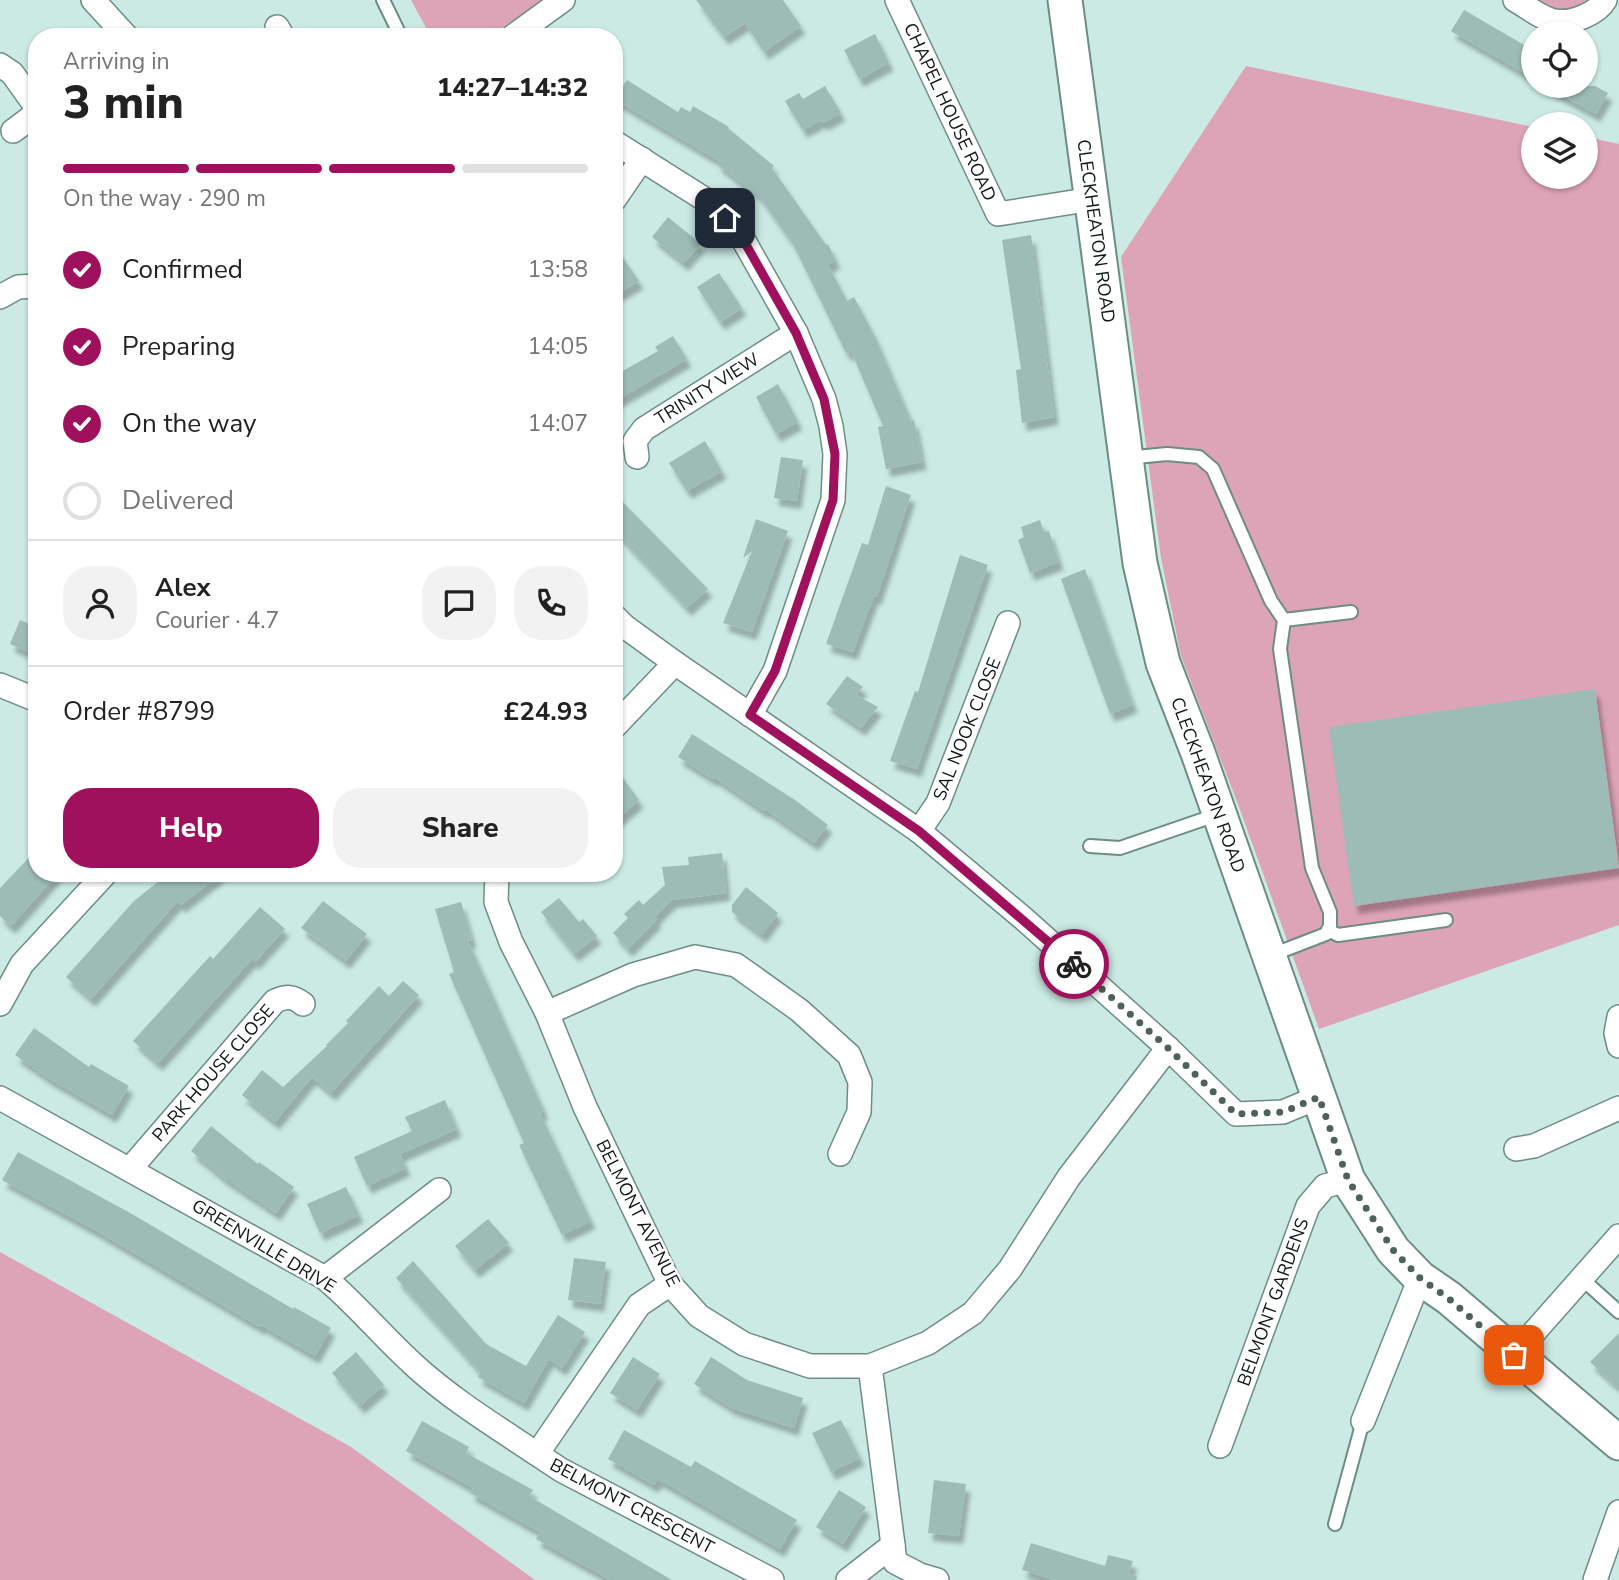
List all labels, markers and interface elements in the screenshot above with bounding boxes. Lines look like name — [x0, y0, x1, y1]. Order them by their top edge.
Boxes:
street label: CHAPEL HOUSE ROAD — [898, 19, 1002, 205]
map controls — [1521, 21, 1598, 189]
button: locate — [1521, 21, 1598, 98]
text: Arriving in — [63, 46, 170, 77]
text: 14:27–14:32 — [437, 70, 588, 105]
text: 3 min — [63, 71, 184, 134]
button: layers — [1521, 112, 1598, 189]
street label: CLECKHEATON ROAD — [1071, 138, 1121, 324]
text: On the way · 290 m — [63, 183, 266, 214]
pin — [695, 188, 755, 248]
icon: home — [706, 199, 744, 237]
icon: check — [63, 251, 101, 289]
text: Confirmed — [122, 252, 243, 287]
text: 13:58 — [528, 254, 588, 285]
icon: check — [63, 328, 101, 366]
text: Preparing — [122, 329, 235, 364]
text: 14:05 — [528, 331, 588, 362]
street label: TRINITY VIEW — [650, 347, 764, 431]
icon: check — [63, 405, 101, 443]
text: On the way — [122, 406, 256, 441]
text: 14:07 — [528, 408, 588, 439]
text: Delivered — [122, 483, 234, 518]
button: person — [63, 566, 137, 640]
button: chat — [422, 566, 496, 640]
button: phone — [514, 566, 588, 640]
text: Alex — [155, 570, 211, 605]
text: Courier · 4.7 — [155, 605, 279, 636]
street label: SAL NOOK CLOSE — [927, 654, 1007, 804]
text: Order #8799 — [63, 694, 215, 729]
text: £24.93 — [504, 694, 588, 729]
street label: CLECKHEATON ROAD — [1165, 694, 1251, 876]
button: Help — [63, 788, 319, 868]
button: Share — [333, 788, 588, 868]
courier — [1039, 929, 1109, 999]
icon: bike — [1055, 945, 1093, 983]
street label: PARK HOUSE CLOSE — [147, 999, 279, 1147]
street label: BELMONT AVENUE — [590, 1135, 686, 1291]
street label: GREENVILLE DRIVE — [188, 1193, 340, 1299]
street label: BELMONT GARDENS — [1231, 1215, 1315, 1389]
pin — [1484, 1325, 1544, 1385]
icon: bag — [1495, 1336, 1533, 1374]
street label: BELMONT CRESCENT — [546, 1453, 718, 1560]

